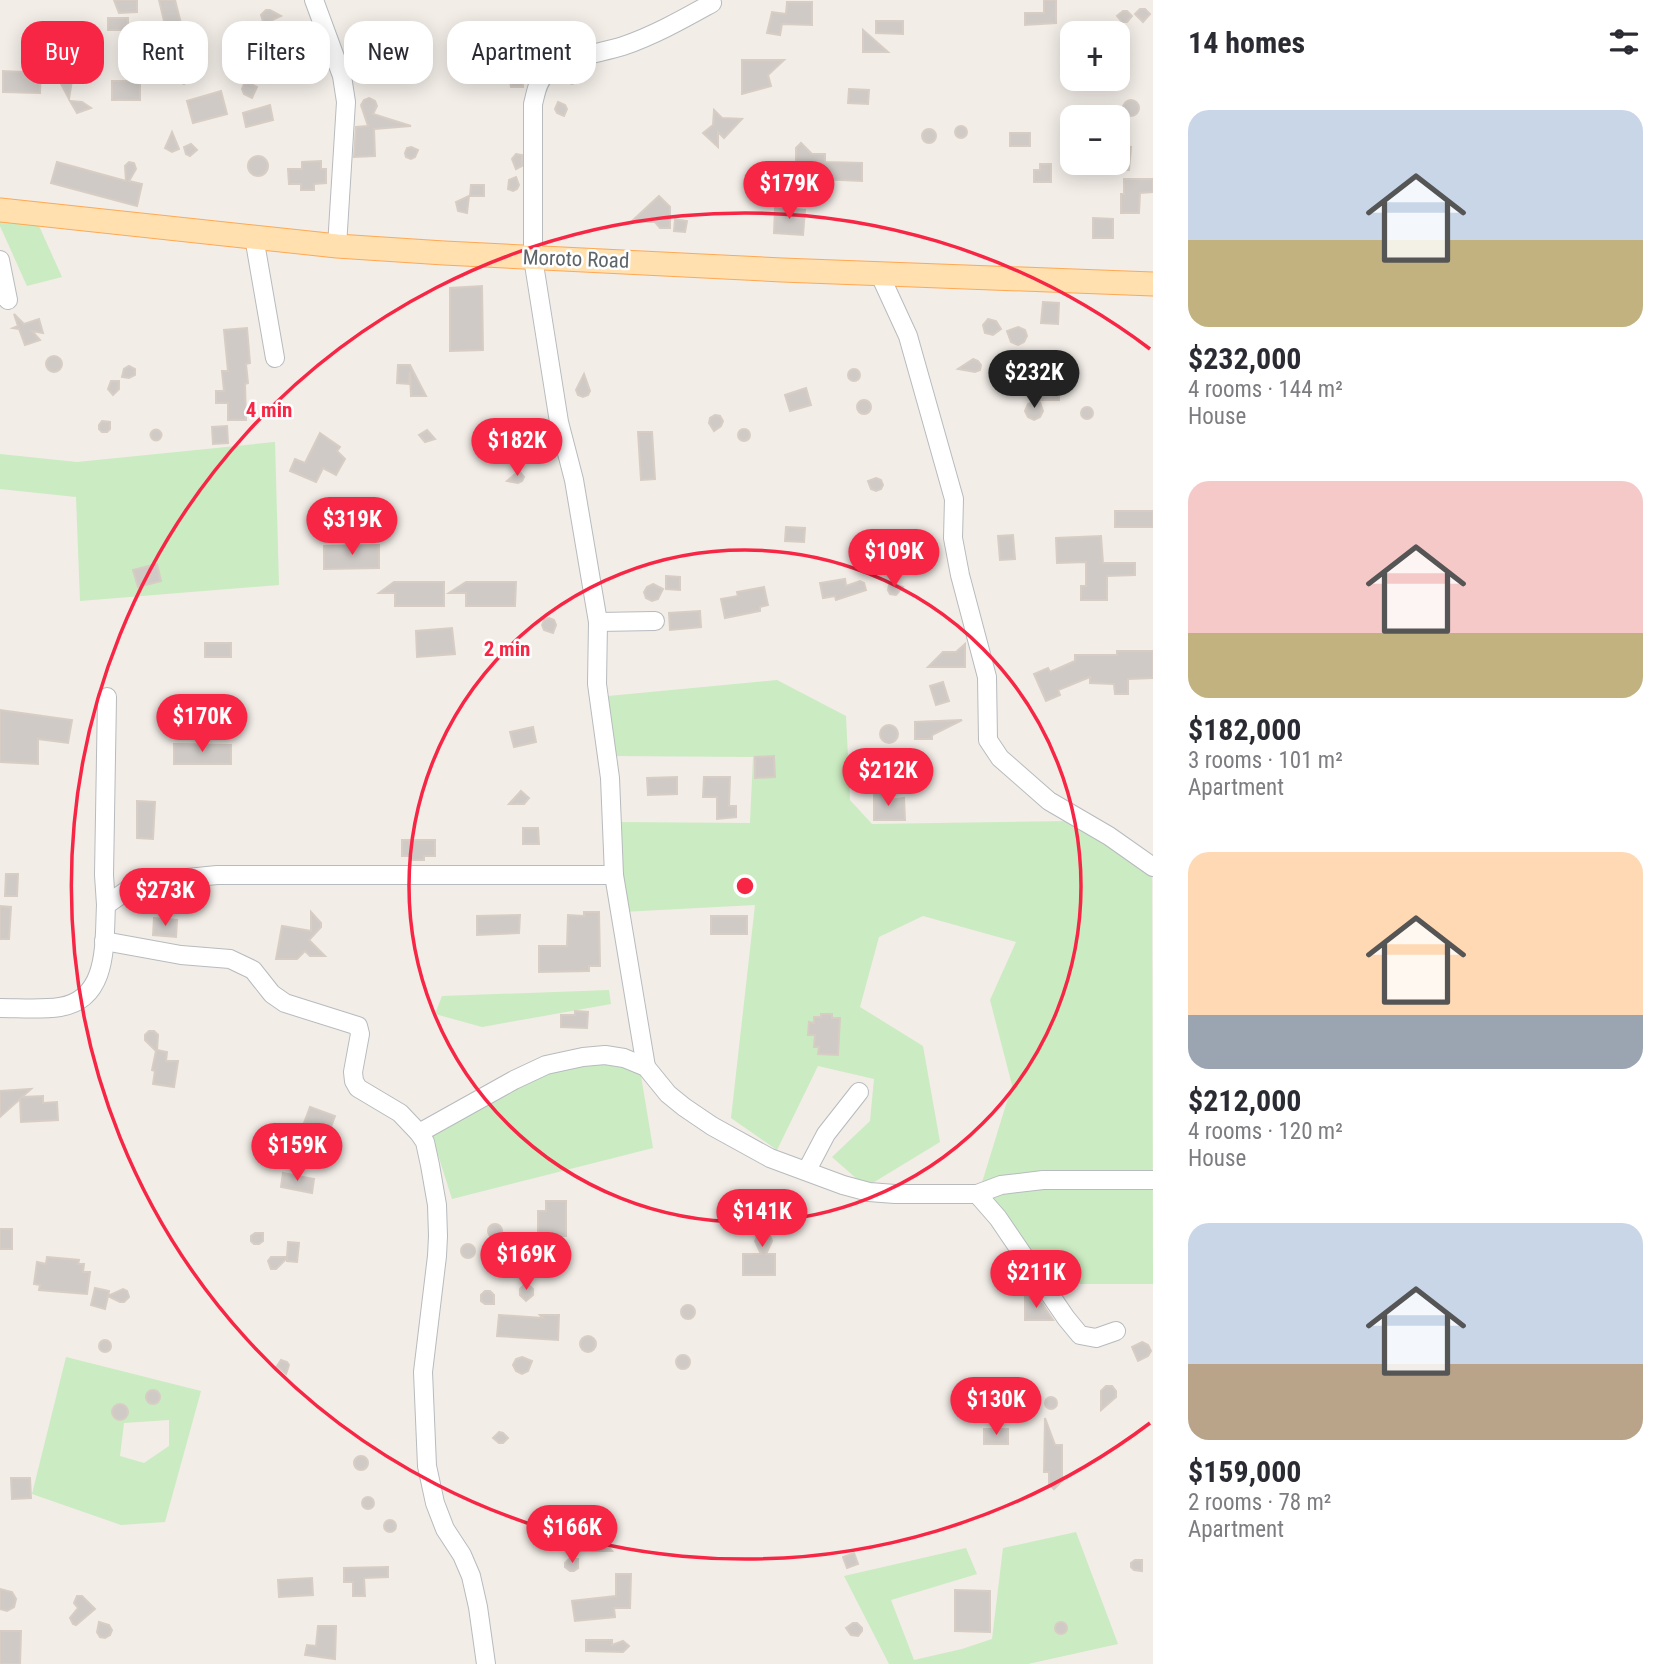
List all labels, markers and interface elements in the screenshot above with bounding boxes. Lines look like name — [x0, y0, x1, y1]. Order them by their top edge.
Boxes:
chip: Buy — [21, 21, 104, 84]
chip: Rent — [118, 21, 208, 84]
chip: Filters — [222, 21, 330, 84]
chip: New — [344, 21, 433, 84]
chip: Apartment — [447, 21, 596, 84]
map controls — [1060, 21, 1130, 175]
button: + — [1060, 21, 1130, 91]
icon: filters — [1605, 23, 1643, 61]
text: 14 homes — [1188, 25, 1305, 60]
button: − — [1060, 105, 1130, 175]
icon: home — [1353, 155, 1479, 281]
pin: $179K — [740, 162, 838, 221]
text: $179K — [759, 170, 819, 197]
street label: Moroto Road — [522, 245, 630, 273]
text: $232,000 — [1188, 341, 1301, 376]
pin: $232K — [985, 350, 1083, 410]
text: $232K — [1004, 359, 1064, 386]
text: 4 rooms · 144 m² — [1188, 376, 1343, 403]
text: 4 min — [246, 398, 292, 422]
text: House — [1188, 403, 1246, 430]
pin: $182K — [468, 419, 566, 478]
text: $182K — [487, 427, 547, 454]
pin: $319K — [303, 498, 401, 557]
text: $319K — [322, 506, 382, 533]
icon: home — [1353, 526, 1479, 652]
pin: $109K — [845, 530, 943, 589]
text: $109K — [864, 538, 924, 565]
text: 2 min — [484, 637, 530, 661]
pin: $170K — [153, 694, 251, 754]
text: $170K — [172, 703, 232, 730]
text: $182,000 — [1188, 712, 1301, 747]
text: 3 rooms · 101 m² — [1188, 747, 1343, 774]
pin: $212K — [839, 748, 937, 808]
text: $212K — [858, 757, 918, 784]
text: Apartment — [1188, 774, 1284, 801]
pin: $273K — [116, 869, 214, 928]
centre of rings — [733, 874, 757, 898]
text: $273K — [135, 877, 195, 904]
icon: home — [1353, 897, 1479, 1023]
text: $212,000 — [1188, 1083, 1301, 1118]
text: 4 rooms · 120 m² — [1188, 1118, 1343, 1145]
pin: $159K — [248, 1124, 346, 1183]
text: $159K — [267, 1132, 327, 1159]
text: House — [1188, 1145, 1246, 1172]
pin: $141K — [713, 1190, 811, 1249]
text: $141K — [732, 1198, 792, 1225]
pin: $169K — [477, 1232, 575, 1292]
text: $169K — [496, 1241, 556, 1268]
pin: $211K — [987, 1250, 1085, 1310]
text: $211K — [1006, 1259, 1066, 1286]
icon: home — [1353, 1268, 1479, 1394]
pin: $130K — [947, 1378, 1045, 1437]
text: $130K — [966, 1386, 1026, 1413]
text: $159,000 — [1188, 1454, 1301, 1489]
text: 2 rooms · 78 m² — [1188, 1489, 1331, 1516]
pin: $166K — [523, 1506, 621, 1565]
text: $166K — [542, 1514, 602, 1541]
text: Apartment — [1188, 1516, 1284, 1543]

